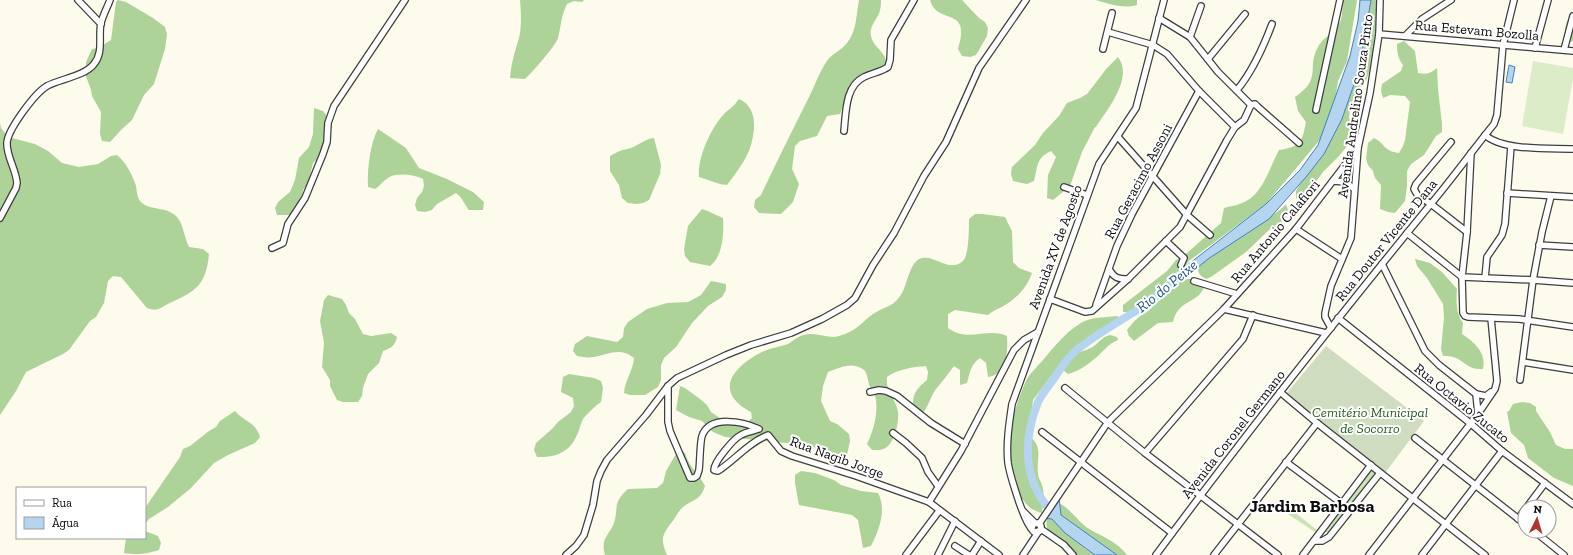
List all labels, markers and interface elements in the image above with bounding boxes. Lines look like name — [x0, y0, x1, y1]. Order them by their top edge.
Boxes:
street label: Avenida Andrelino Souza Pinto — [1334, 13, 1377, 199]
street label: Rua Estevam Bozolla — [1414, 17, 1540, 44]
street label: Rua Geracimo Assoni — [1101, 121, 1176, 242]
street label: Rua Antonio Calafiori — [1227, 176, 1323, 286]
street label: Rua Doutor Vicente Dana — [1332, 176, 1441, 305]
street label: Avenida XV de Agosto — [1025, 183, 1086, 312]
water label: Rio do Peixe — [1133, 256, 1201, 316]
street label: Rua Octavio Zucato — [1411, 360, 1513, 447]
street label: Avenida Coronel Germano — [1178, 367, 1289, 502]
park label: Cemitério Municipal de Socorro — [1312, 404, 1428, 437]
street label: Rua Nagib Jorge — [788, 433, 886, 482]
legend — [16, 487, 146, 539]
district label: Jardim Barbosa — [1250, 495, 1375, 517]
text: Rua — [52, 496, 72, 510]
north arrow — [1517, 499, 1557, 539]
text: N — [1533, 503, 1543, 516]
text: Água — [52, 515, 79, 530]

